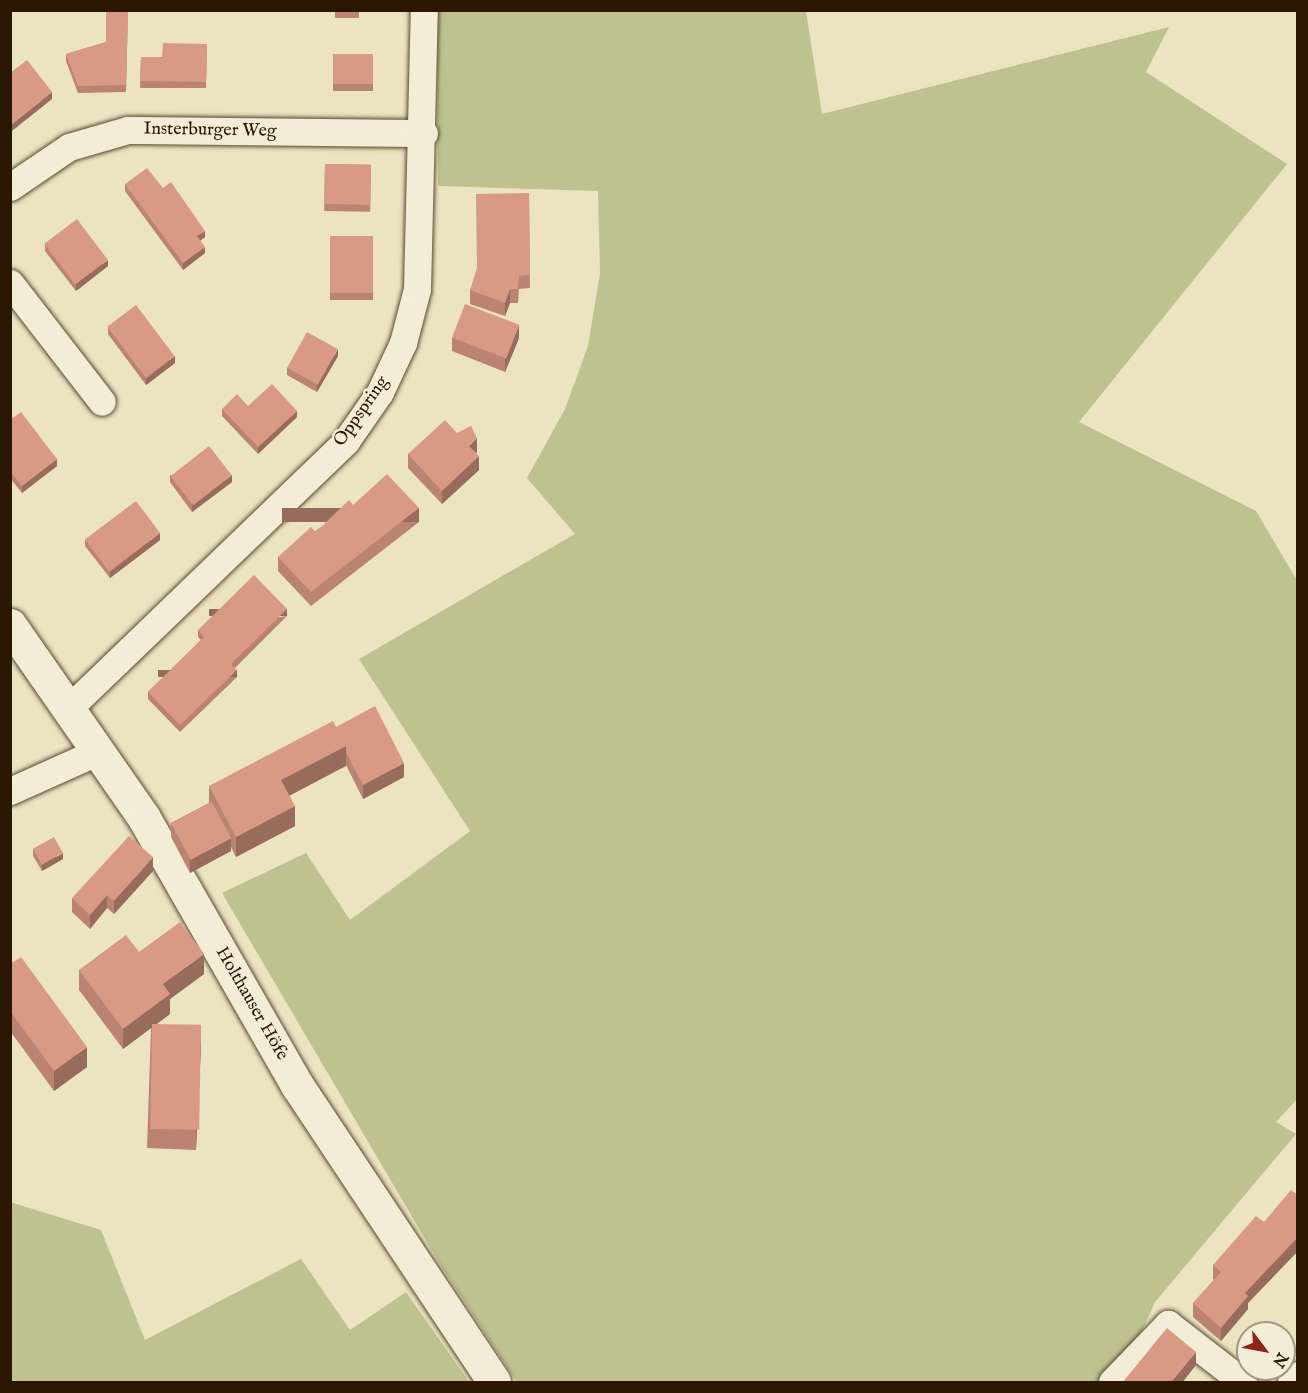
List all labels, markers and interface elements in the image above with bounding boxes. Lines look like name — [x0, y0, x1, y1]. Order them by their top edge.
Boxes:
street label: Insterburger Weg — [143, 119, 277, 143]
street label: Oppspring — [330, 373, 394, 451]
street label: Holthauser Höfe — [210, 943, 292, 1065]
north arrow — [1236, 1321, 1296, 1381]
text: N — [1267, 1348, 1292, 1371]

